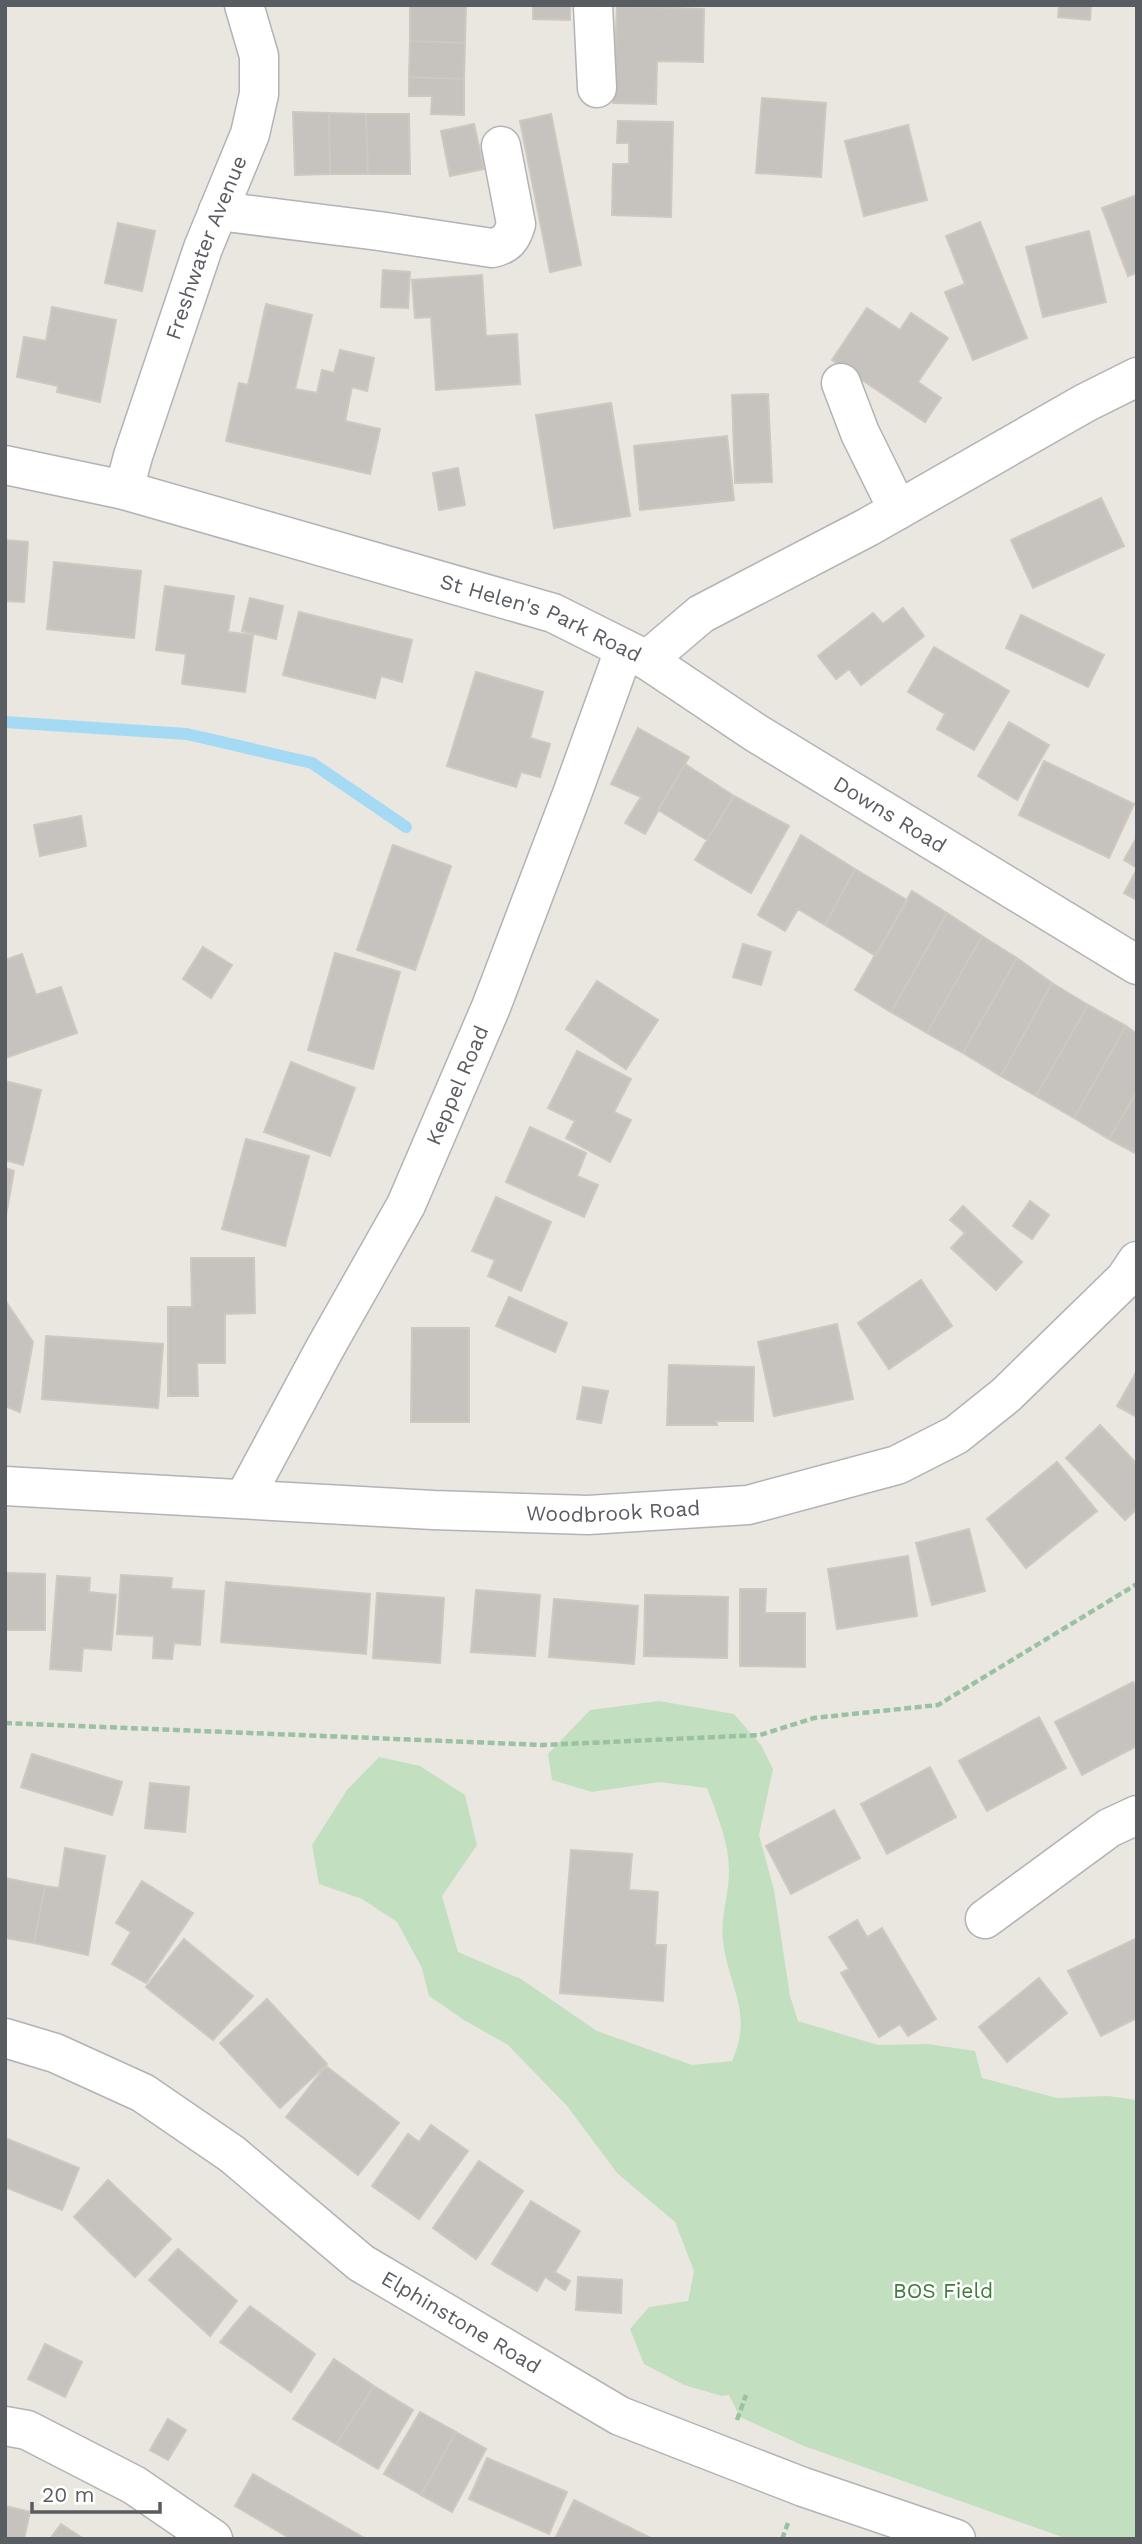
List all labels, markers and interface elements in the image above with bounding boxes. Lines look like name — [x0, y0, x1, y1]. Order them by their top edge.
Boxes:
street label: Freshwater Avenue — [160, 152, 252, 343]
street label: St Helen's Park Road — [437, 568, 646, 667]
street label: Downs Road — [829, 770, 951, 858]
street label: Keppel Road — [420, 1021, 494, 1149]
street label: Woodbrook Road — [526, 1495, 701, 1527]
street label: Elphinstone Road — [377, 2265, 546, 2378]
park label: BOS Field — [893, 2278, 993, 2303]
scale bar — [32, 2470, 159, 2514]
text: 20 m — [42, 2482, 94, 2507]

